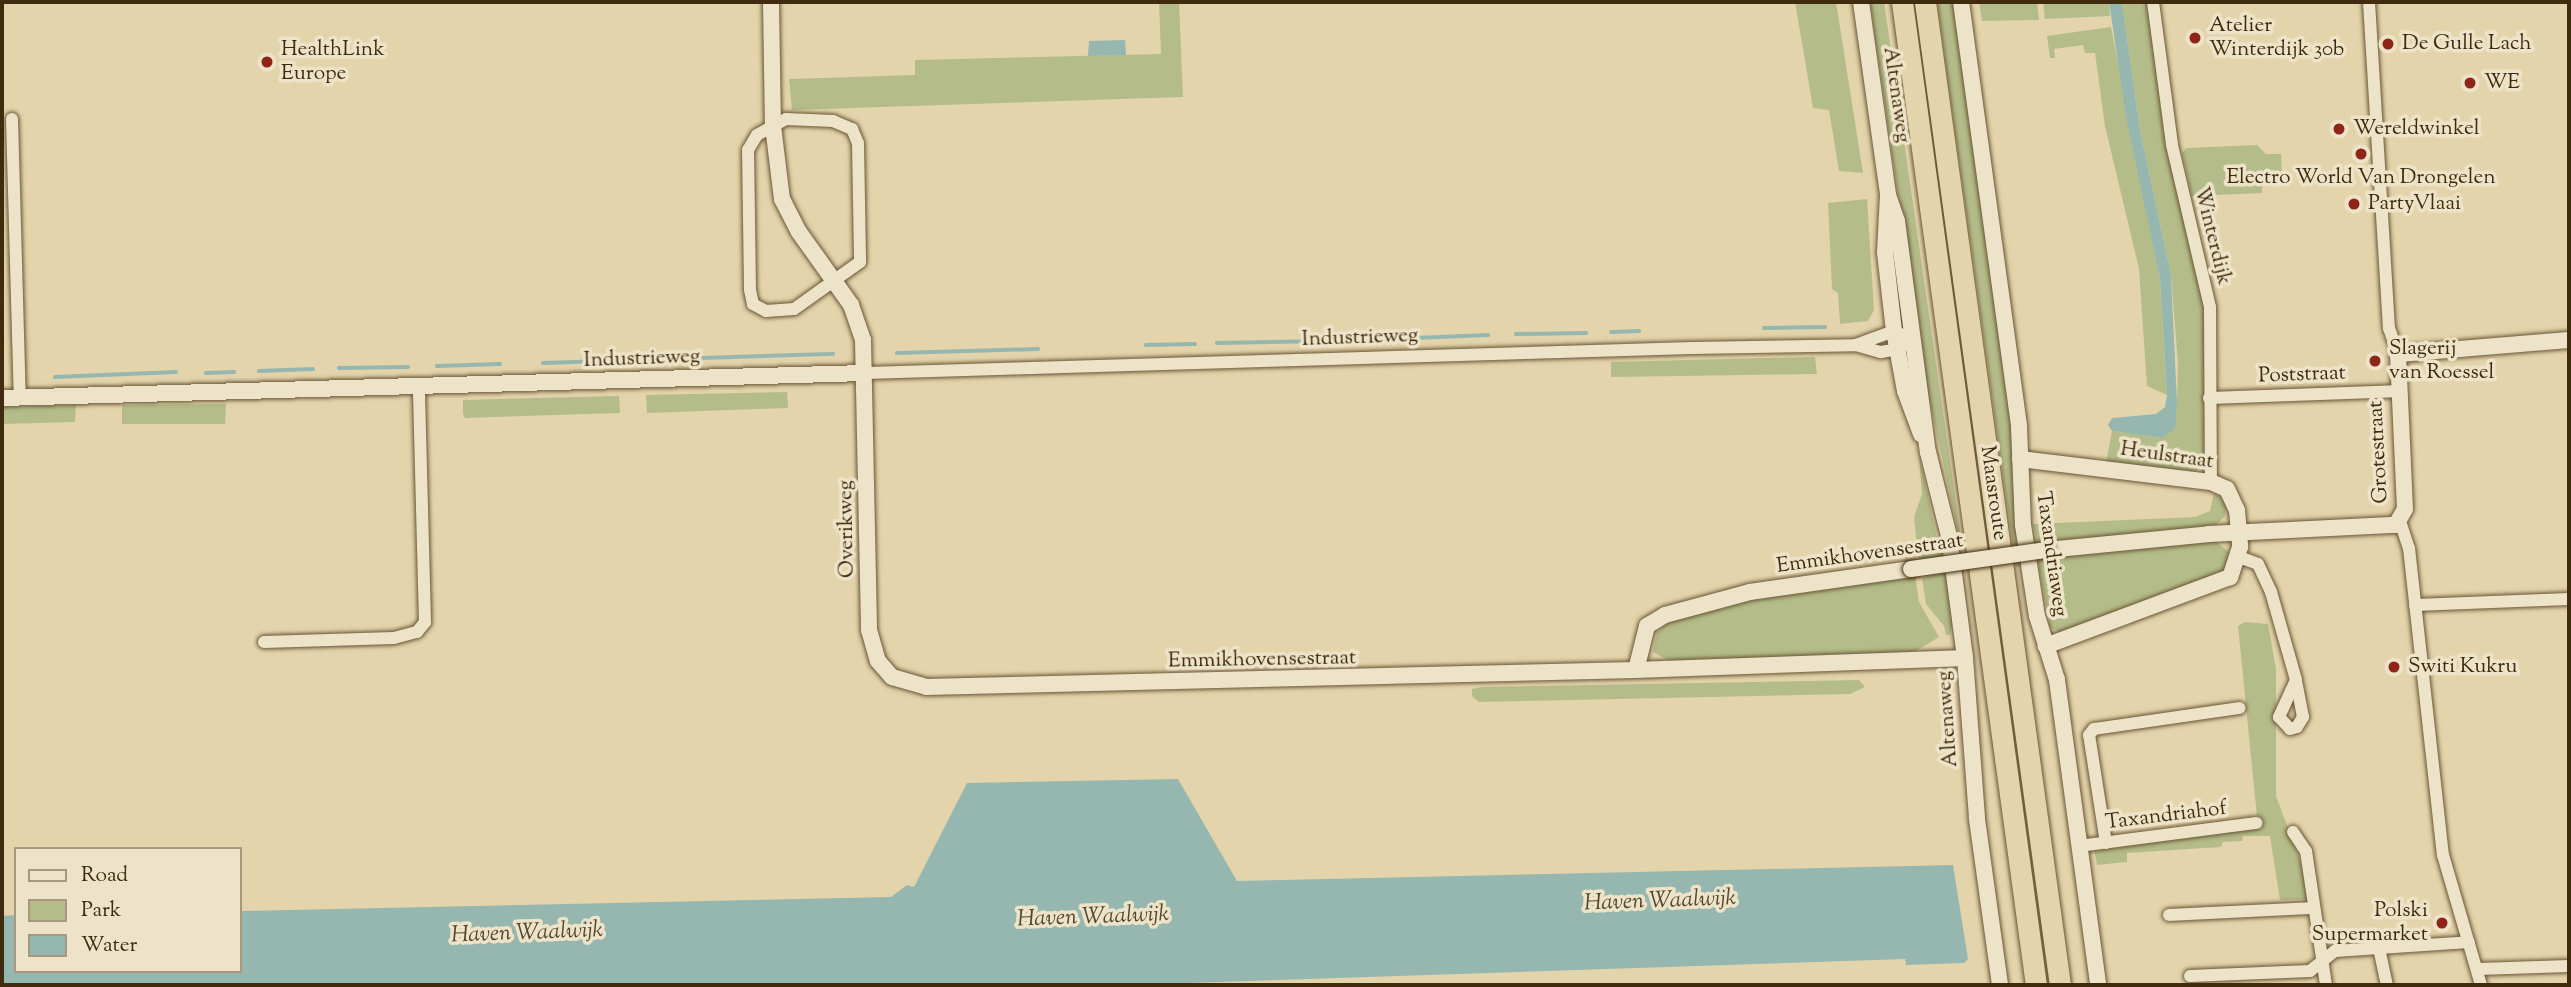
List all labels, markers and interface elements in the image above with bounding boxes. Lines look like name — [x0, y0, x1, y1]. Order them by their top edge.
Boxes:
place label: Atelier Winterdijk 30b — [2209, 13, 2344, 63]
marker: Atelier Winterdijk 30b — [2187, 30, 2203, 46]
place label: De Gulle Lach — [2402, 31, 2532, 57]
marker: De Gulle Lach — [2380, 36, 2396, 52]
place label: HealthLink Europe — [281, 37, 385, 87]
street label: Altenaweg — [1877, 45, 1915, 145]
marker: HealthLink Europe — [259, 54, 275, 70]
place label: WE — [2484, 70, 2520, 96]
marker: WE — [2462, 75, 2478, 91]
place label: Wereldwinkel — [2353, 116, 2480, 142]
marker: Wereldwinkel — [2331, 121, 2347, 137]
marker: Electro World Van Drongelen — [2353, 146, 2369, 162]
place label: Electro World Van Drongelen — [2226, 165, 2496, 191]
street label: Winterdijk — [2188, 184, 2236, 288]
place label: PartyVlaai — [2368, 191, 2461, 217]
marker: PartyVlaai — [2346, 196, 2362, 212]
street label: Industrieweg — [1301, 323, 1419, 353]
place label: Slagerij van Roessel — [2389, 336, 2494, 386]
street label: Industrieweg — [583, 344, 701, 374]
marker: Slagerij van Roessel — [2367, 353, 2383, 369]
street label: Poststraat — [2258, 361, 2346, 389]
street label: Grotestraat — [2364, 400, 2394, 504]
street label: Heulstraat — [2119, 437, 2215, 475]
street label: Maasroute — [1974, 444, 2012, 542]
street label: Overikweg — [834, 480, 860, 578]
street label: Taxandriaweg — [2030, 490, 2072, 618]
street label: Emmikhovensestraat — [1775, 528, 1965, 580]
street label: Emmikhovensestraat — [1168, 646, 1356, 674]
place label: Switi Kukru — [2408, 654, 2517, 680]
marker: Switi Kukru — [2386, 659, 2402, 675]
street label: Altenaweg — [1932, 670, 1964, 768]
street label: Taxandriahof — [2104, 796, 2228, 836]
legend — [14, 847, 242, 973]
text: Road — [81, 861, 128, 891]
water label: Haven Waalwijk — [1584, 886, 1736, 918]
text: Park — [81, 896, 121, 926]
place label: Polski Supermarket — [2312, 898, 2428, 948]
water label: Haven Waalwijk — [1017, 902, 1169, 934]
marker: Polski Supermarket — [2434, 915, 2450, 931]
water label: Haven Waalwijk — [451, 918, 603, 950]
text: Water — [81, 931, 137, 961]

